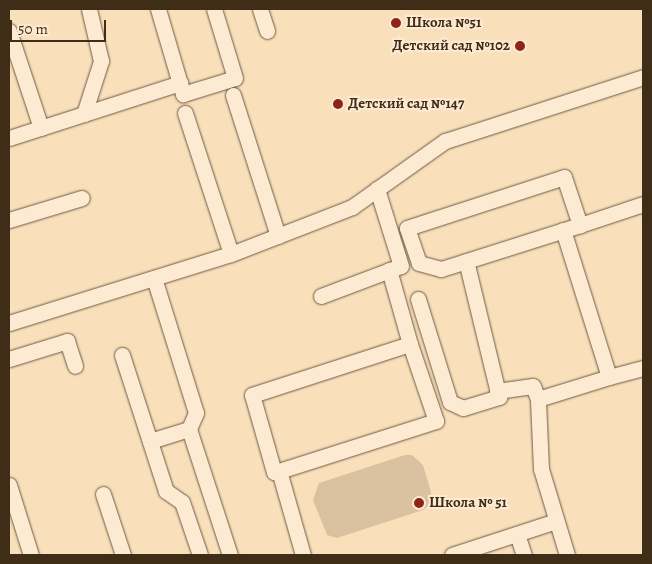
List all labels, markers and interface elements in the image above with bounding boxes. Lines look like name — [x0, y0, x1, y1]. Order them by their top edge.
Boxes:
scale bar — [12, 10, 109, 42]
place label: Школа №51 — [406, 14, 481, 32]
marker: Школа №51 — [390, 17, 402, 29]
text: 50 m — [18, 19, 48, 39]
place label: Детский сад №102 — [392, 37, 510, 55]
marker: Детский сад №102 — [514, 40, 526, 52]
place label: Детский сад №147 — [348, 95, 464, 113]
marker: Детский сад №147 — [332, 98, 344, 110]
place label: Школа № 51 — [429, 494, 507, 512]
marker: Школа № 51 — [413, 497, 425, 509]

